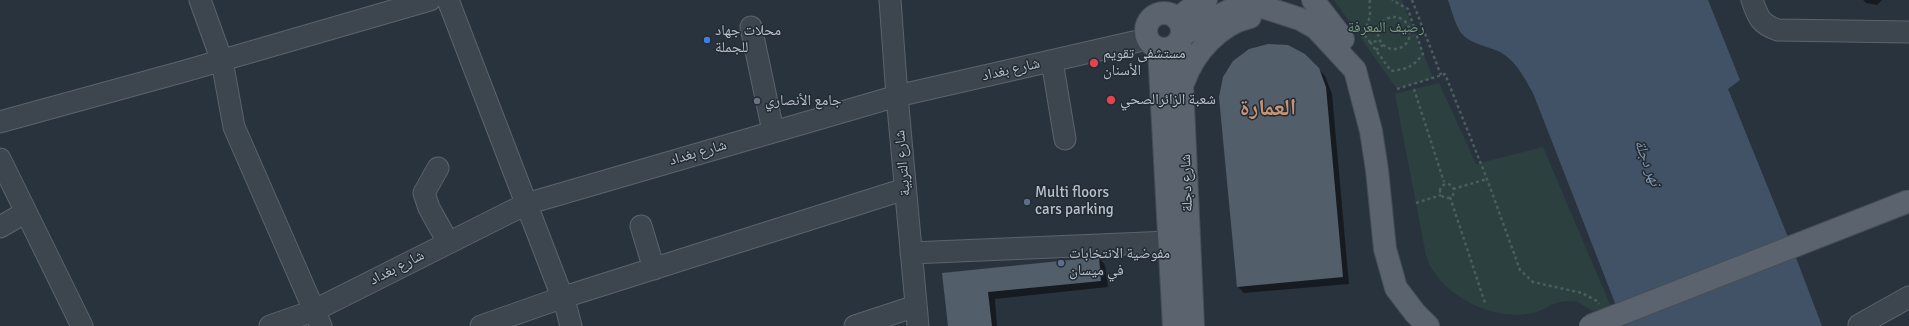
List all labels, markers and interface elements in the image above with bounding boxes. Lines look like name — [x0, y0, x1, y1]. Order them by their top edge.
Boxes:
park label: رصيف المعرفة — [1348, 19, 1424, 37]
place label: محلات جهاد للجملة — [715, 22, 781, 57]
marker: محلات جهاد للجملة — [702, 35, 712, 45]
place label: مستشفى تقويم الأسنان — [1103, 45, 1186, 80]
street label: شارع بغداد — [980, 55, 1042, 85]
marker: مستشفى تقويم الأسنان — [1088, 57, 1100, 69]
place label: شعبة الزائرالصحي — [1120, 91, 1216, 109]
place label: جامع الأنصاري — [765, 92, 842, 110]
marker: شعبة الزائرالصحي — [1105, 94, 1117, 106]
district label: العمارة — [1240, 95, 1296, 123]
marker: جامع الأنصاري — [752, 96, 762, 106]
street label: شارع التربية — [891, 129, 915, 197]
street label: شارع بغداد — [667, 136, 729, 170]
water label: نهر دجلة — [1629, 137, 1665, 189]
street label: شارع دجلة — [1177, 154, 1197, 212]
place label: Multi floors cars parking — [1035, 184, 1114, 219]
marker: Multi floors cars parking — [1022, 197, 1032, 207]
place label: مفوضية الانتخابات في ميسان — [1069, 245, 1170, 280]
street label: شارع بغداد — [367, 247, 427, 289]
marker: مفوضية الانتخابات في ميسان — [1056, 258, 1066, 268]

